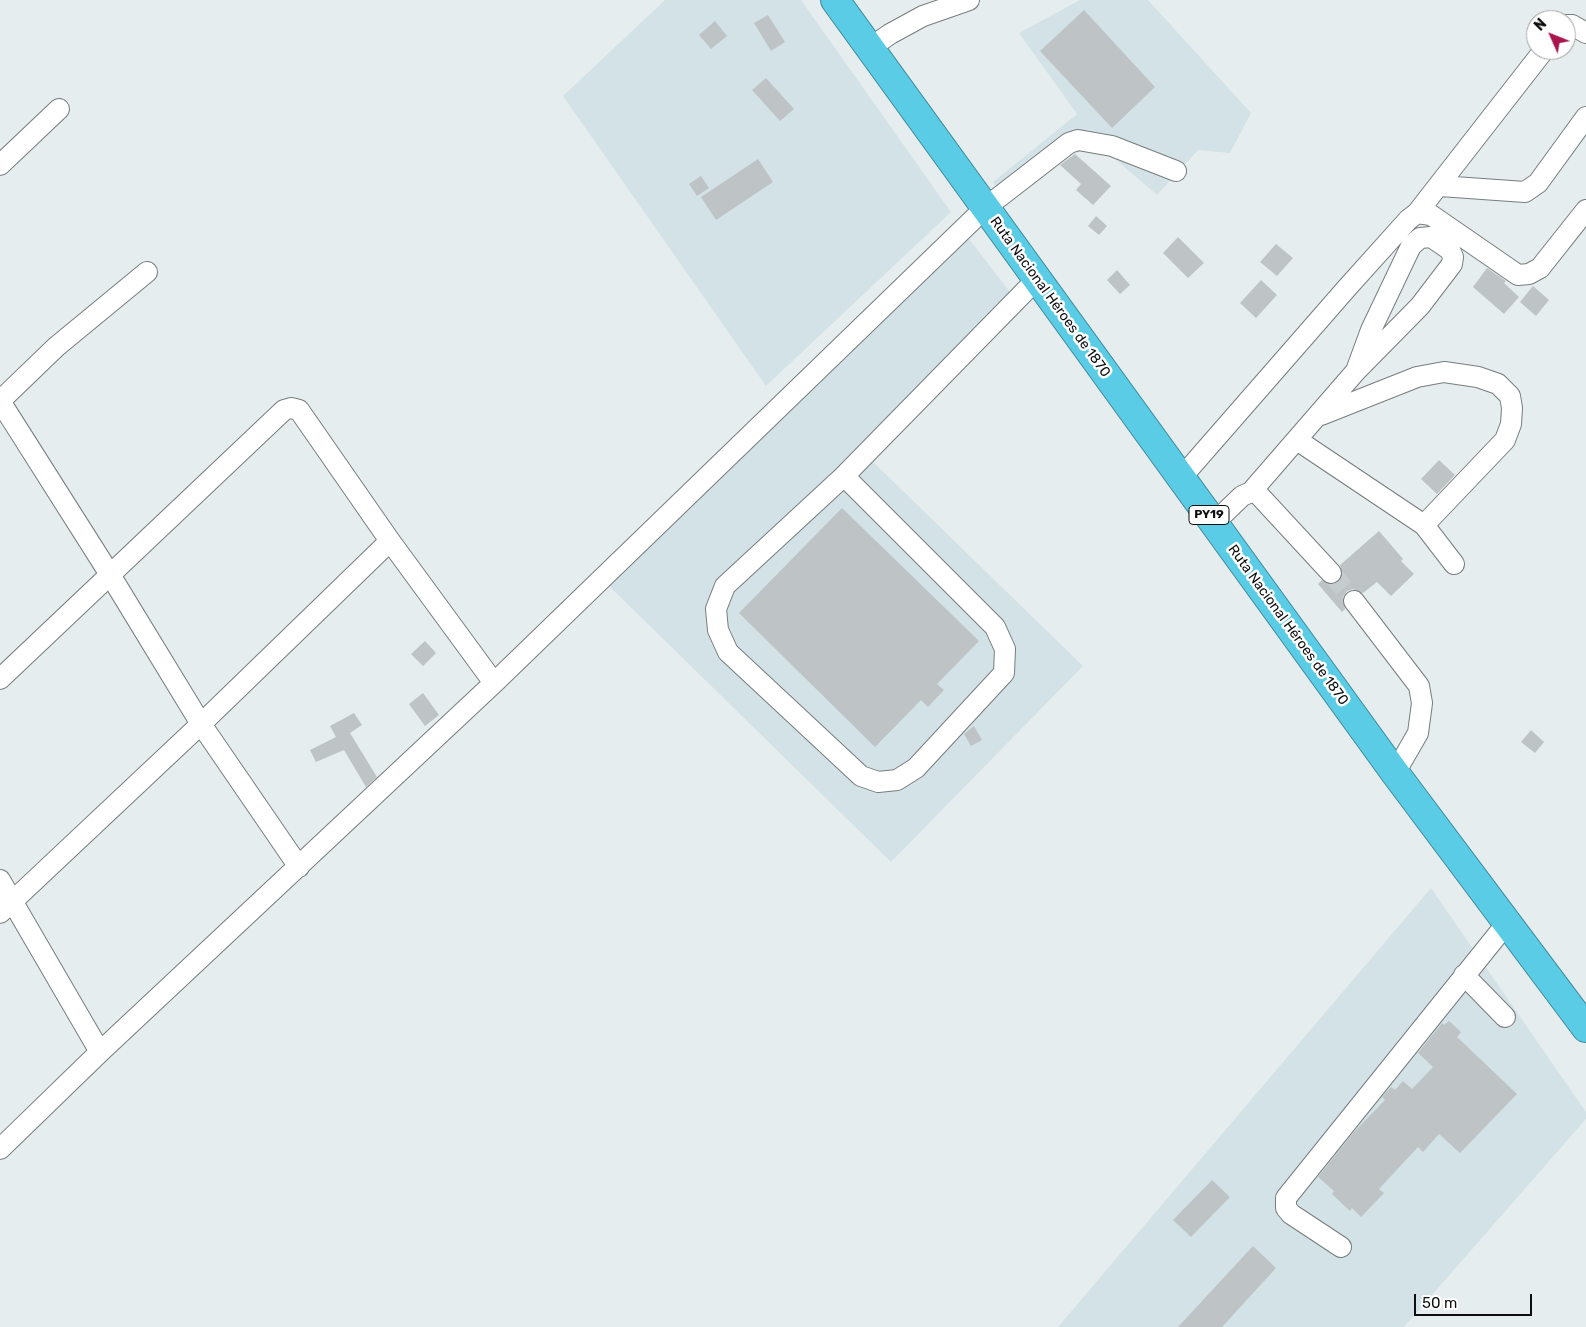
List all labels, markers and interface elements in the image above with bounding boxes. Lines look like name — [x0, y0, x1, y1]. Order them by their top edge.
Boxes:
north arrow — [1526, 10, 1576, 60]
text: N — [1531, 15, 1550, 34]
street label: Ruta Nacional Héroes de 1870 — [986, 214, 1114, 380]
road number: PY19 — [1189, 506, 1229, 524]
street label: Ruta Nacional Héroes de 1870 — [1224, 542, 1352, 708]
scale bar — [1416, 1284, 1534, 1316]
text: 50 m — [1422, 1294, 1457, 1312]

